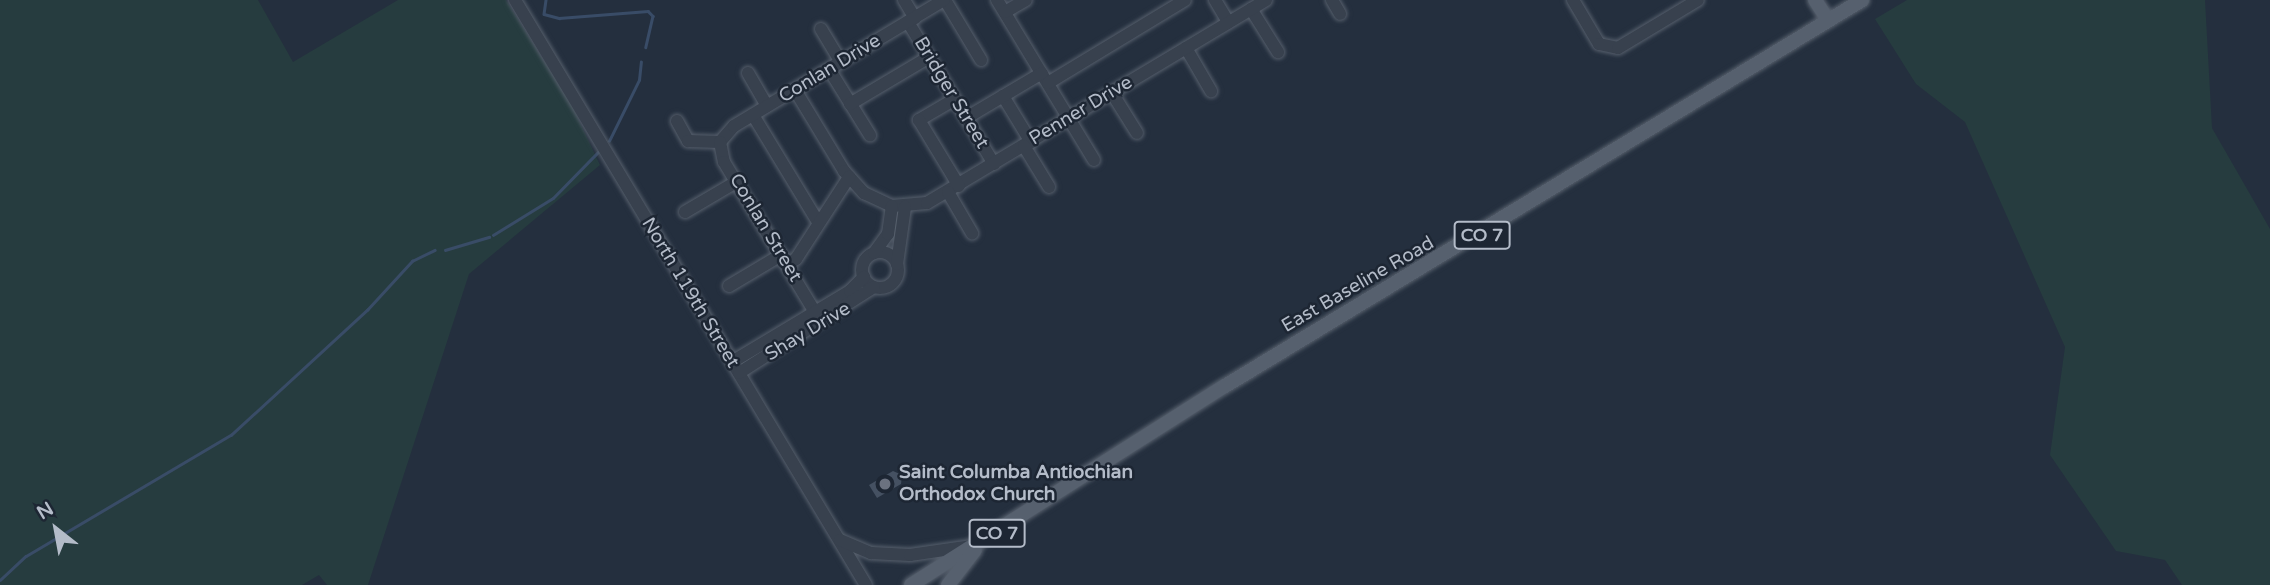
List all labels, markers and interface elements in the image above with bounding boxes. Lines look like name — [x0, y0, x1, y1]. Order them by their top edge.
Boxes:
street label: Conlan Drive — [775, 30, 885, 108]
street label: Bridger Street — [909, 33, 993, 153]
street label: Penner Drive — [1025, 71, 1137, 151]
street label: Conlan Street — [724, 170, 806, 286]
street label: North 119th Street — [636, 214, 744, 372]
road number: CO 7 — [1452, 220, 1512, 249]
street label: East Baseline Road — [1278, 232, 1438, 338]
street label: Shay Drive — [761, 298, 855, 366]
place label: Saint Columba Antiochian Orthodox Church — [899, 462, 1133, 506]
marker: Saint Columba Antiochian Orthodox Church — [877, 476, 893, 492]
north arrow — [21, 494, 91, 564]
text: N — [33, 498, 57, 524]
road number: CO 7 — [967, 518, 1027, 548]

